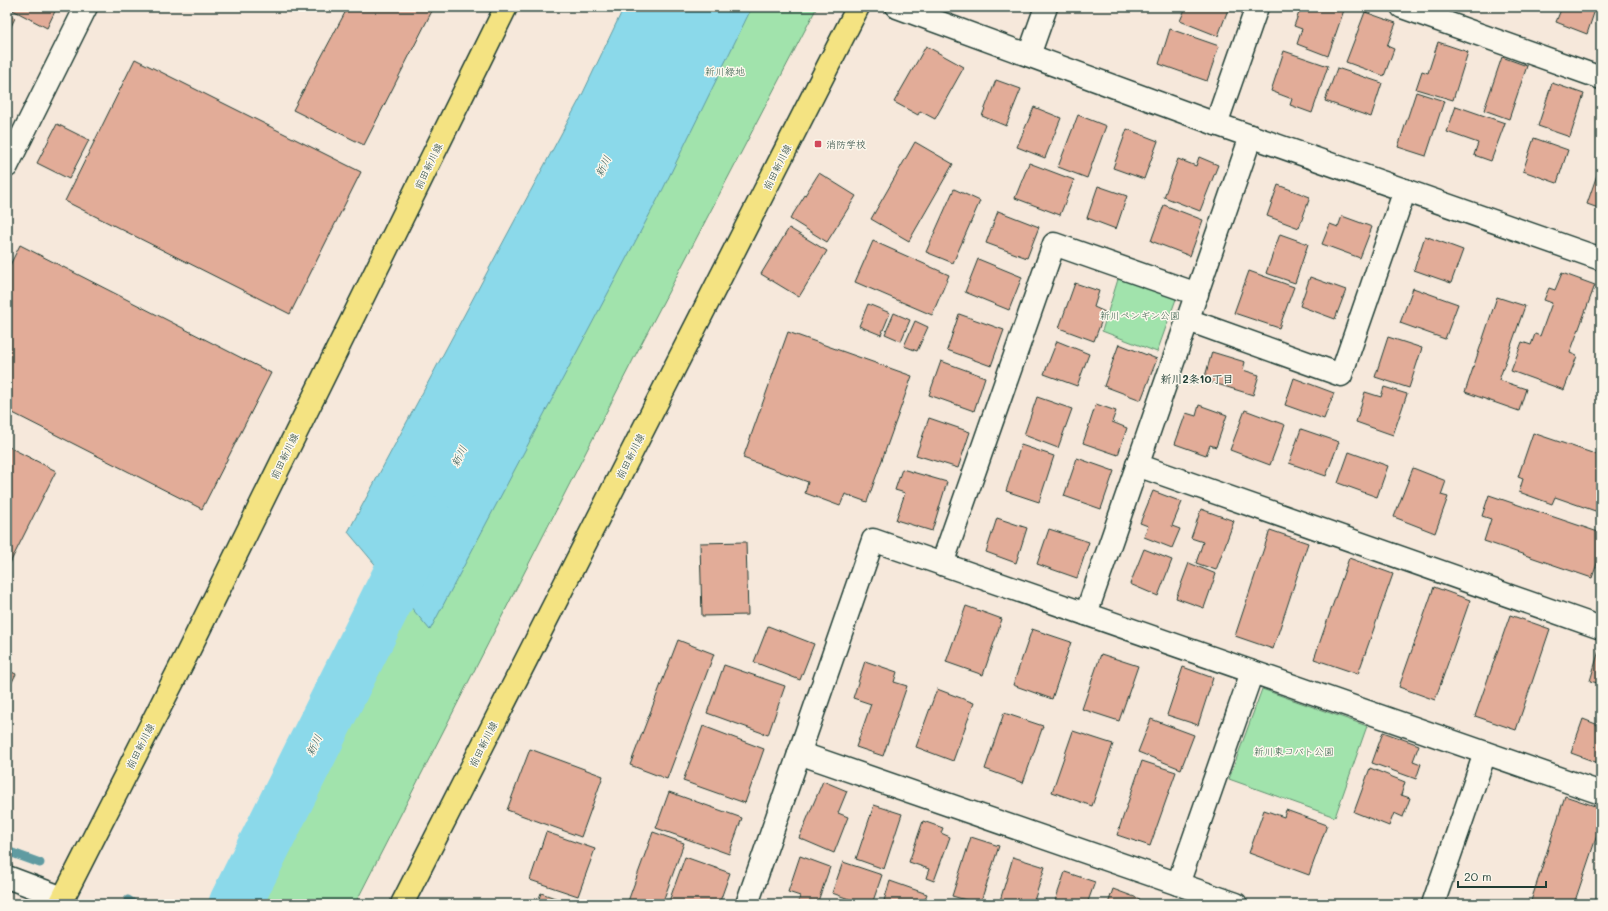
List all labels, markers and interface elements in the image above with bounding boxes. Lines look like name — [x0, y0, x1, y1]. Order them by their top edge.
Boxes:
park label: 新川緑地 — [705, 64, 745, 78]
place label: 消防学校 — [826, 137, 866, 151]
marker: 消防学校 — [813, 139, 823, 149]
street label: 前田新川線 — [411, 140, 445, 192]
street label: 前田新川線 — [759, 142, 795, 192]
water label: 新川 — [591, 153, 614, 179]
park label: 新川ペンギン公園 — [1100, 308, 1180, 322]
district label: 新川2条10丁目 — [1160, 371, 1234, 386]
street label: 前田新川線 — [267, 430, 301, 482]
street label: 前田新川線 — [612, 431, 648, 481]
water label: 新川 — [447, 443, 470, 469]
street label: 前田新川線 — [465, 719, 501, 769]
street label: 前田新川線 — [122, 721, 158, 771]
water label: 新川 — [302, 732, 325, 758]
park label: 新川東コバト公園 — [1254, 744, 1334, 758]
scale bar — [1458, 863, 1546, 889]
text: 20 m — [1464, 868, 1492, 884]

